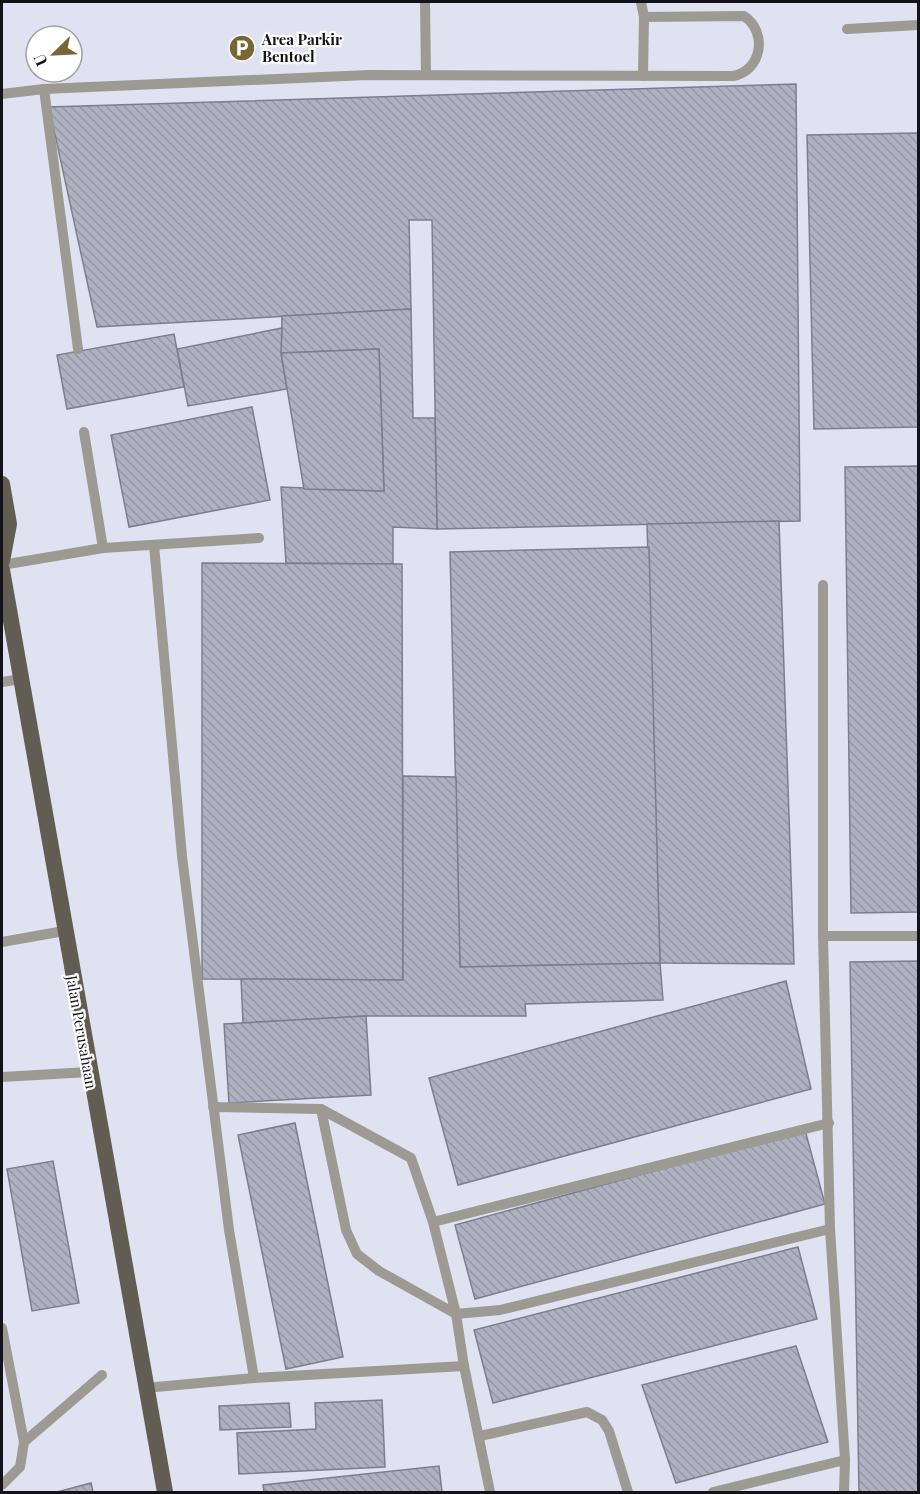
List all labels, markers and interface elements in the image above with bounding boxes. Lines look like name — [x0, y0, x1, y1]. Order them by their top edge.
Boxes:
north arrow — [24, 24, 84, 84]
place label: Area Parkir Bentoel — [261, 29, 342, 66]
parking icon: Area Parkir Bentoel — [227, 33, 257, 63]
text: U — [28, 51, 52, 70]
street label: Jalan Perusahaan — [62, 973, 102, 1090]

